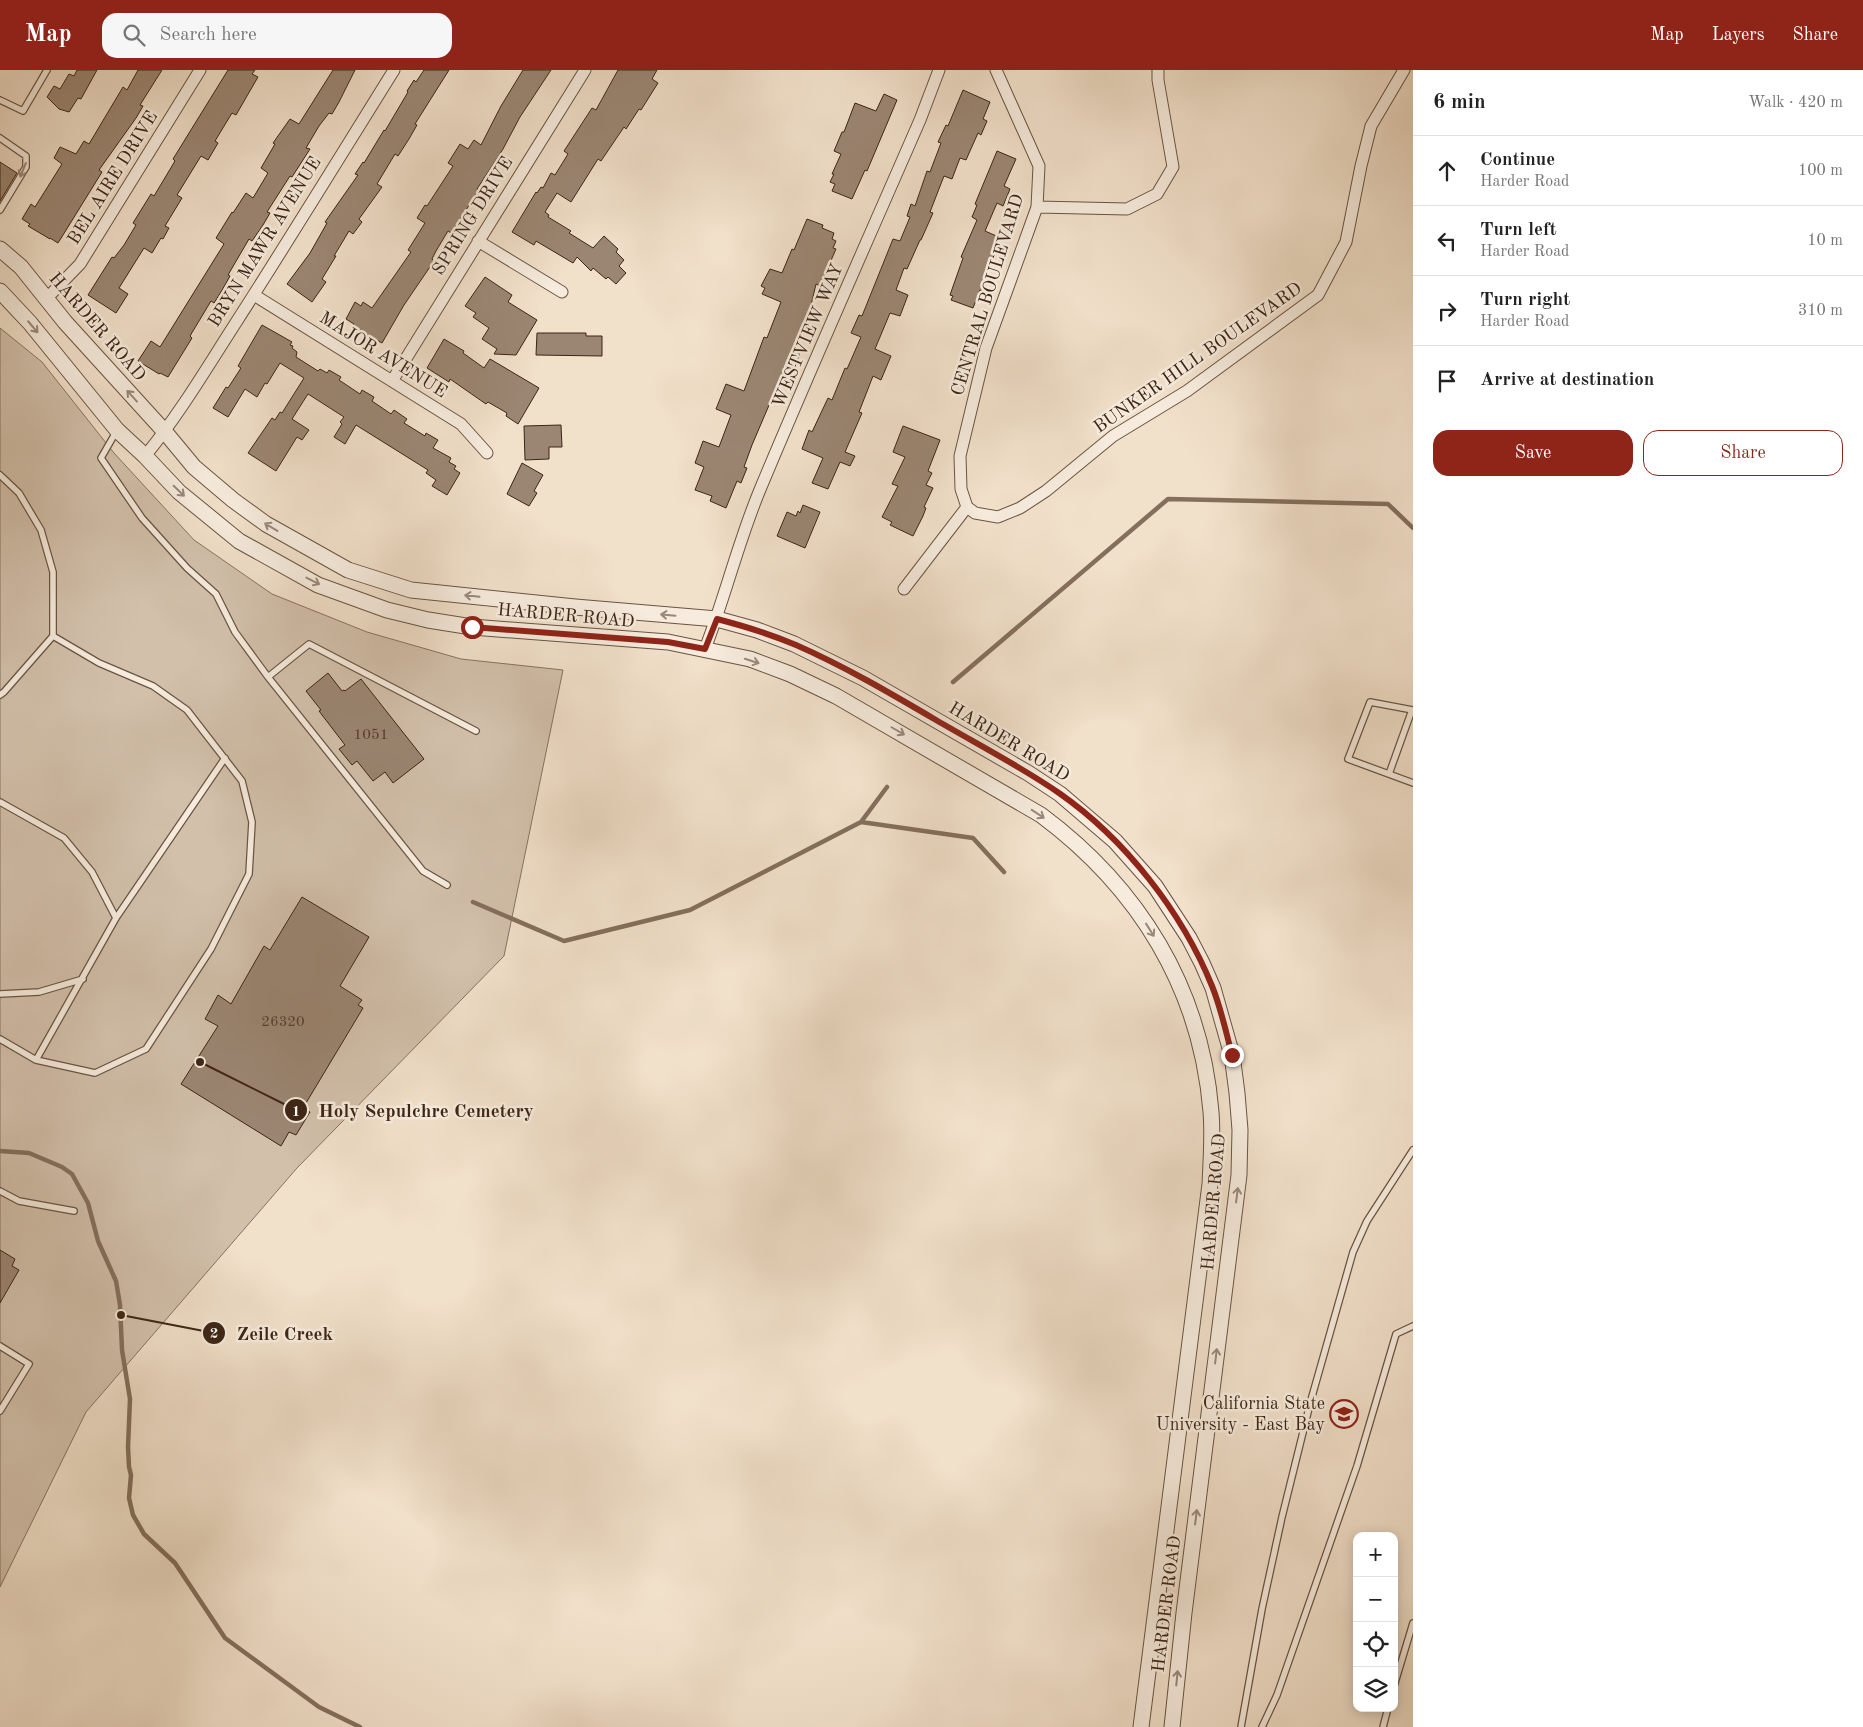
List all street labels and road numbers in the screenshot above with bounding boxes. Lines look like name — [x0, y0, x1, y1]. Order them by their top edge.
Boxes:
street label: BEL AIRE DRIVE — [65, 108, 161, 248]
street label: BRYN MAWR AVENUE — [205, 154, 325, 330]
street label: SPRING DRIVE — [429, 154, 517, 278]
street label: CENTRAL BOULEVARD — [949, 192, 1027, 398]
street label: WESTVIEW WAY — [770, 261, 846, 411]
street label: HARDER ROAD — [45, 269, 149, 385]
street label: BUNKER HILL BOULEVARD — [1091, 279, 1305, 437]
street label: MAJOR AVENUE — [316, 309, 450, 401]
street label: HARDER ROAD — [497, 601, 635, 631]
street label: HARDER ROAD — [945, 699, 1073, 785]
street label: HARDER ROAD — [1199, 1133, 1229, 1271]
street label: HARDER ROAD — [1150, 1535, 1184, 1673]

